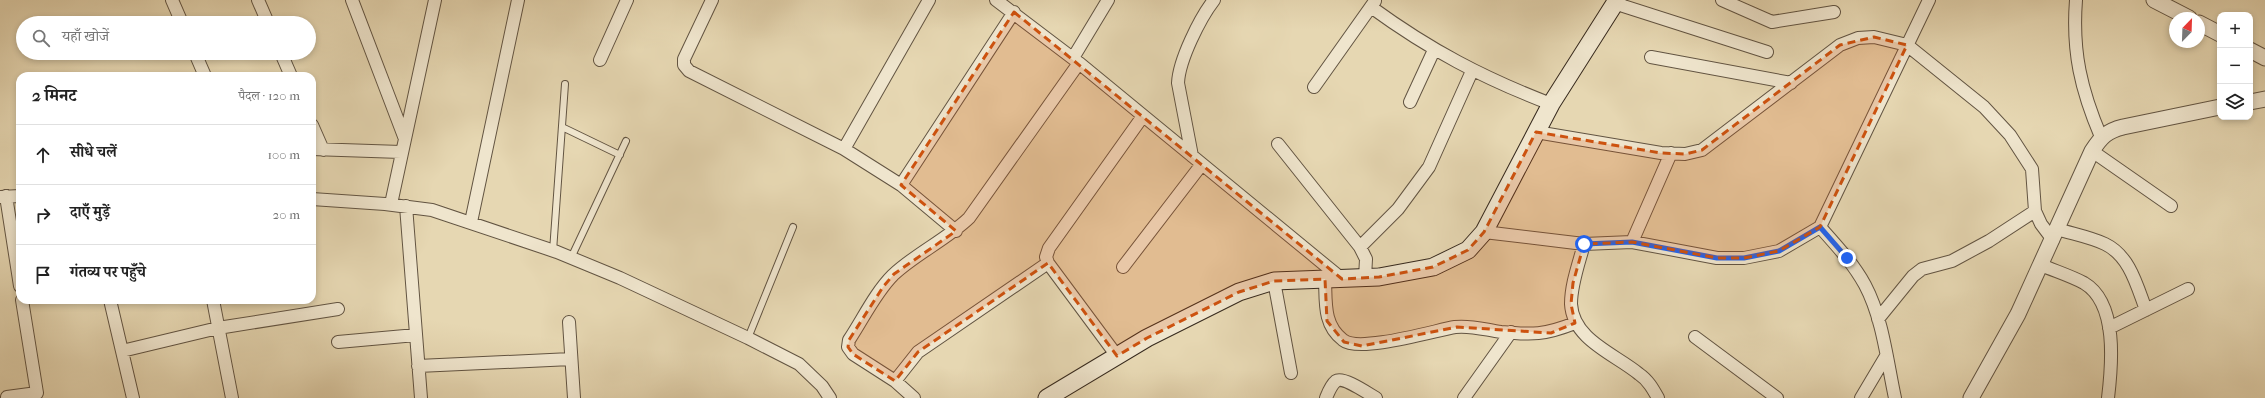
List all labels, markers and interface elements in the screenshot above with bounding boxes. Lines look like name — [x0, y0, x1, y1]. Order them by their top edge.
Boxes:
north arrow — [2169, 12, 2205, 48]
map controls — [2217, 12, 2253, 120]
button: + — [2217, 12, 2253, 48]
search box — [16, 16, 316, 60]
icon: search — [30, 27, 52, 49]
text: यहाँ खोजें — [62, 27, 109, 45]
button: − — [2217, 48, 2253, 84]
button: layers — [2217, 84, 2253, 120]
text: 2 मिनट — [32, 85, 77, 105]
text: पैदल · 120 m — [238, 88, 300, 103]
text: सीधे चलें — [70, 143, 117, 161]
icon: ahead — [32, 144, 54, 166]
text: 100 m — [267, 147, 300, 162]
text: दाएँ मुड़ें — [70, 203, 110, 221]
icon: right — [32, 204, 54, 226]
text: 20 m — [273, 207, 300, 222]
route start — [1575, 235, 1593, 253]
route end — [1838, 249, 1856, 267]
text: गंतव्य पर पहुँचे — [70, 263, 146, 281]
icon: arrive — [32, 264, 54, 286]

